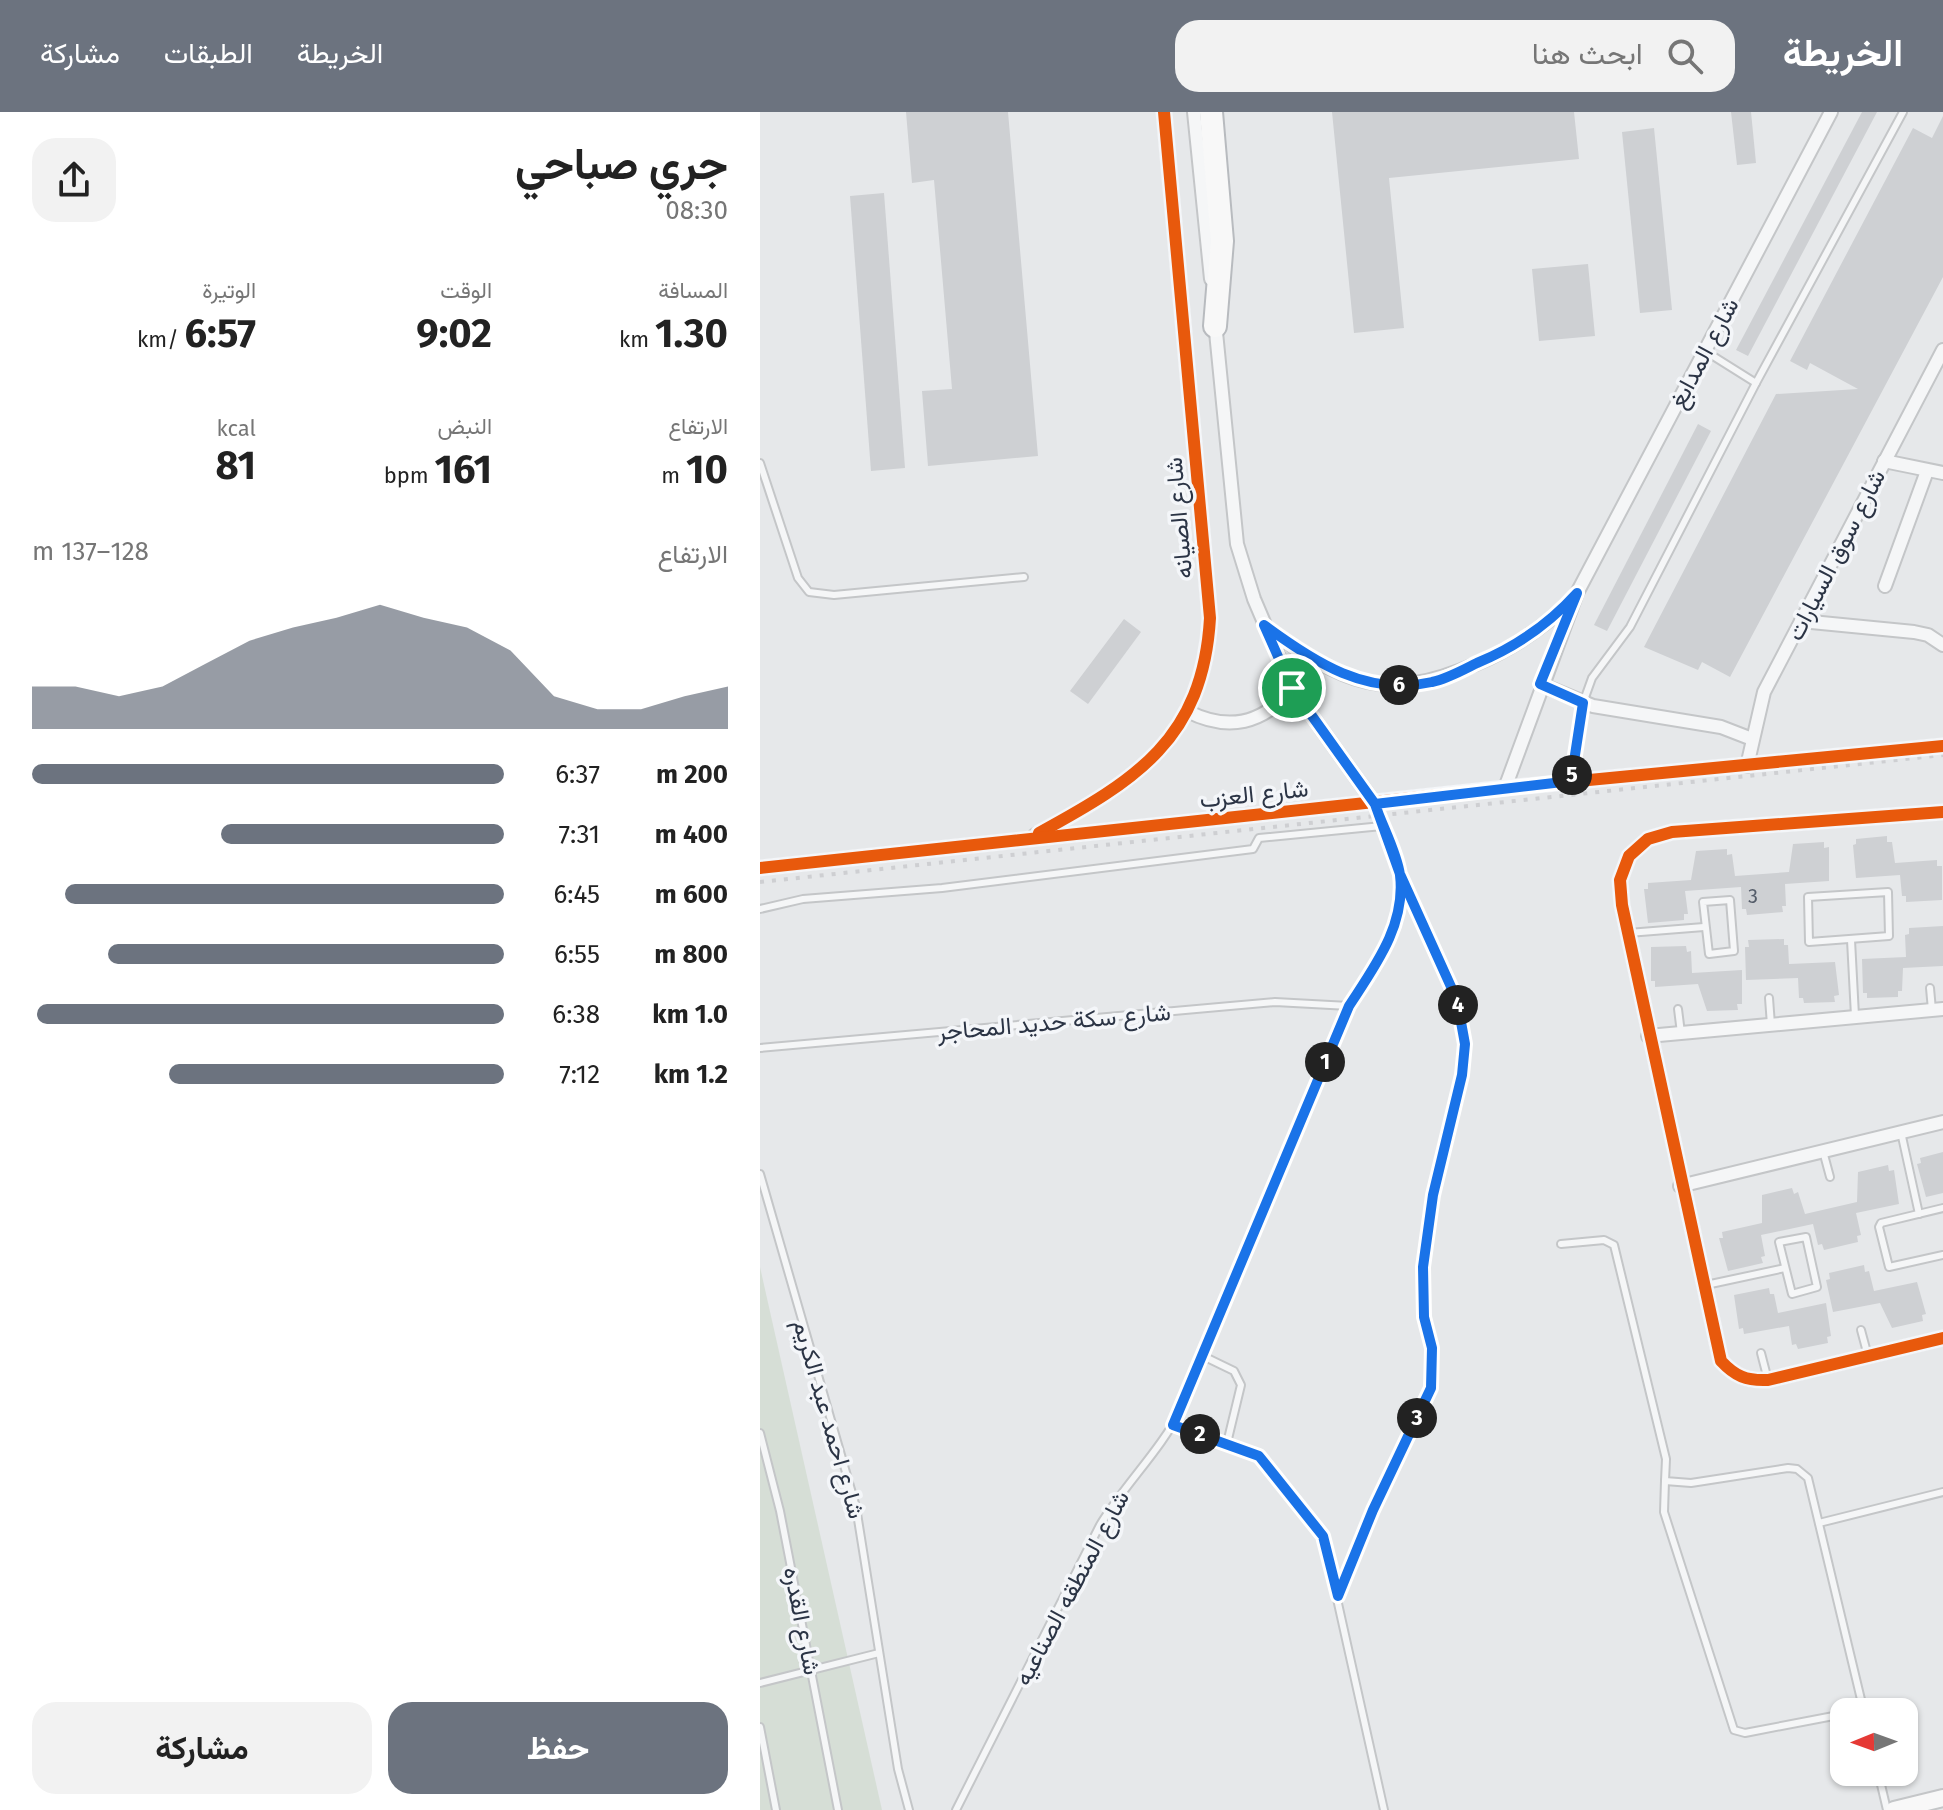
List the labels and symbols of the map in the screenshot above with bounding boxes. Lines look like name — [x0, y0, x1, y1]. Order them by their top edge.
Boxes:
street label: شارع المدابغ — [1663, 293, 1747, 414]
street label: شارع الصيانه — [1160, 456, 1200, 580]
street label: شارع سوق السيارات — [1781, 465, 1893, 646]
pin — [1258, 654, 1326, 722]
pin: 6 — [1379, 665, 1419, 705]
pin: 5 — [1552, 755, 1592, 795]
street label: شارع العزب — [1198, 774, 1310, 816]
house number: 3 — [1748, 884, 1758, 908]
pin: 4 — [1438, 985, 1478, 1025]
street label: شارع سكة حديد المحاجر — [935, 998, 1172, 1048]
pin: 1 — [1305, 1042, 1345, 1082]
street label: شارع احمد عبد الكريم — [785, 1316, 871, 1522]
pin: 3 — [1397, 1398, 1437, 1438]
pin: 2 — [1180, 1414, 1220, 1454]
street label: شارع المنطقه الصناعيه — [1009, 1486, 1137, 1691]
street label: شارع القدره — [776, 1565, 826, 1678]
north arrow — [1830, 1698, 1918, 1786]

